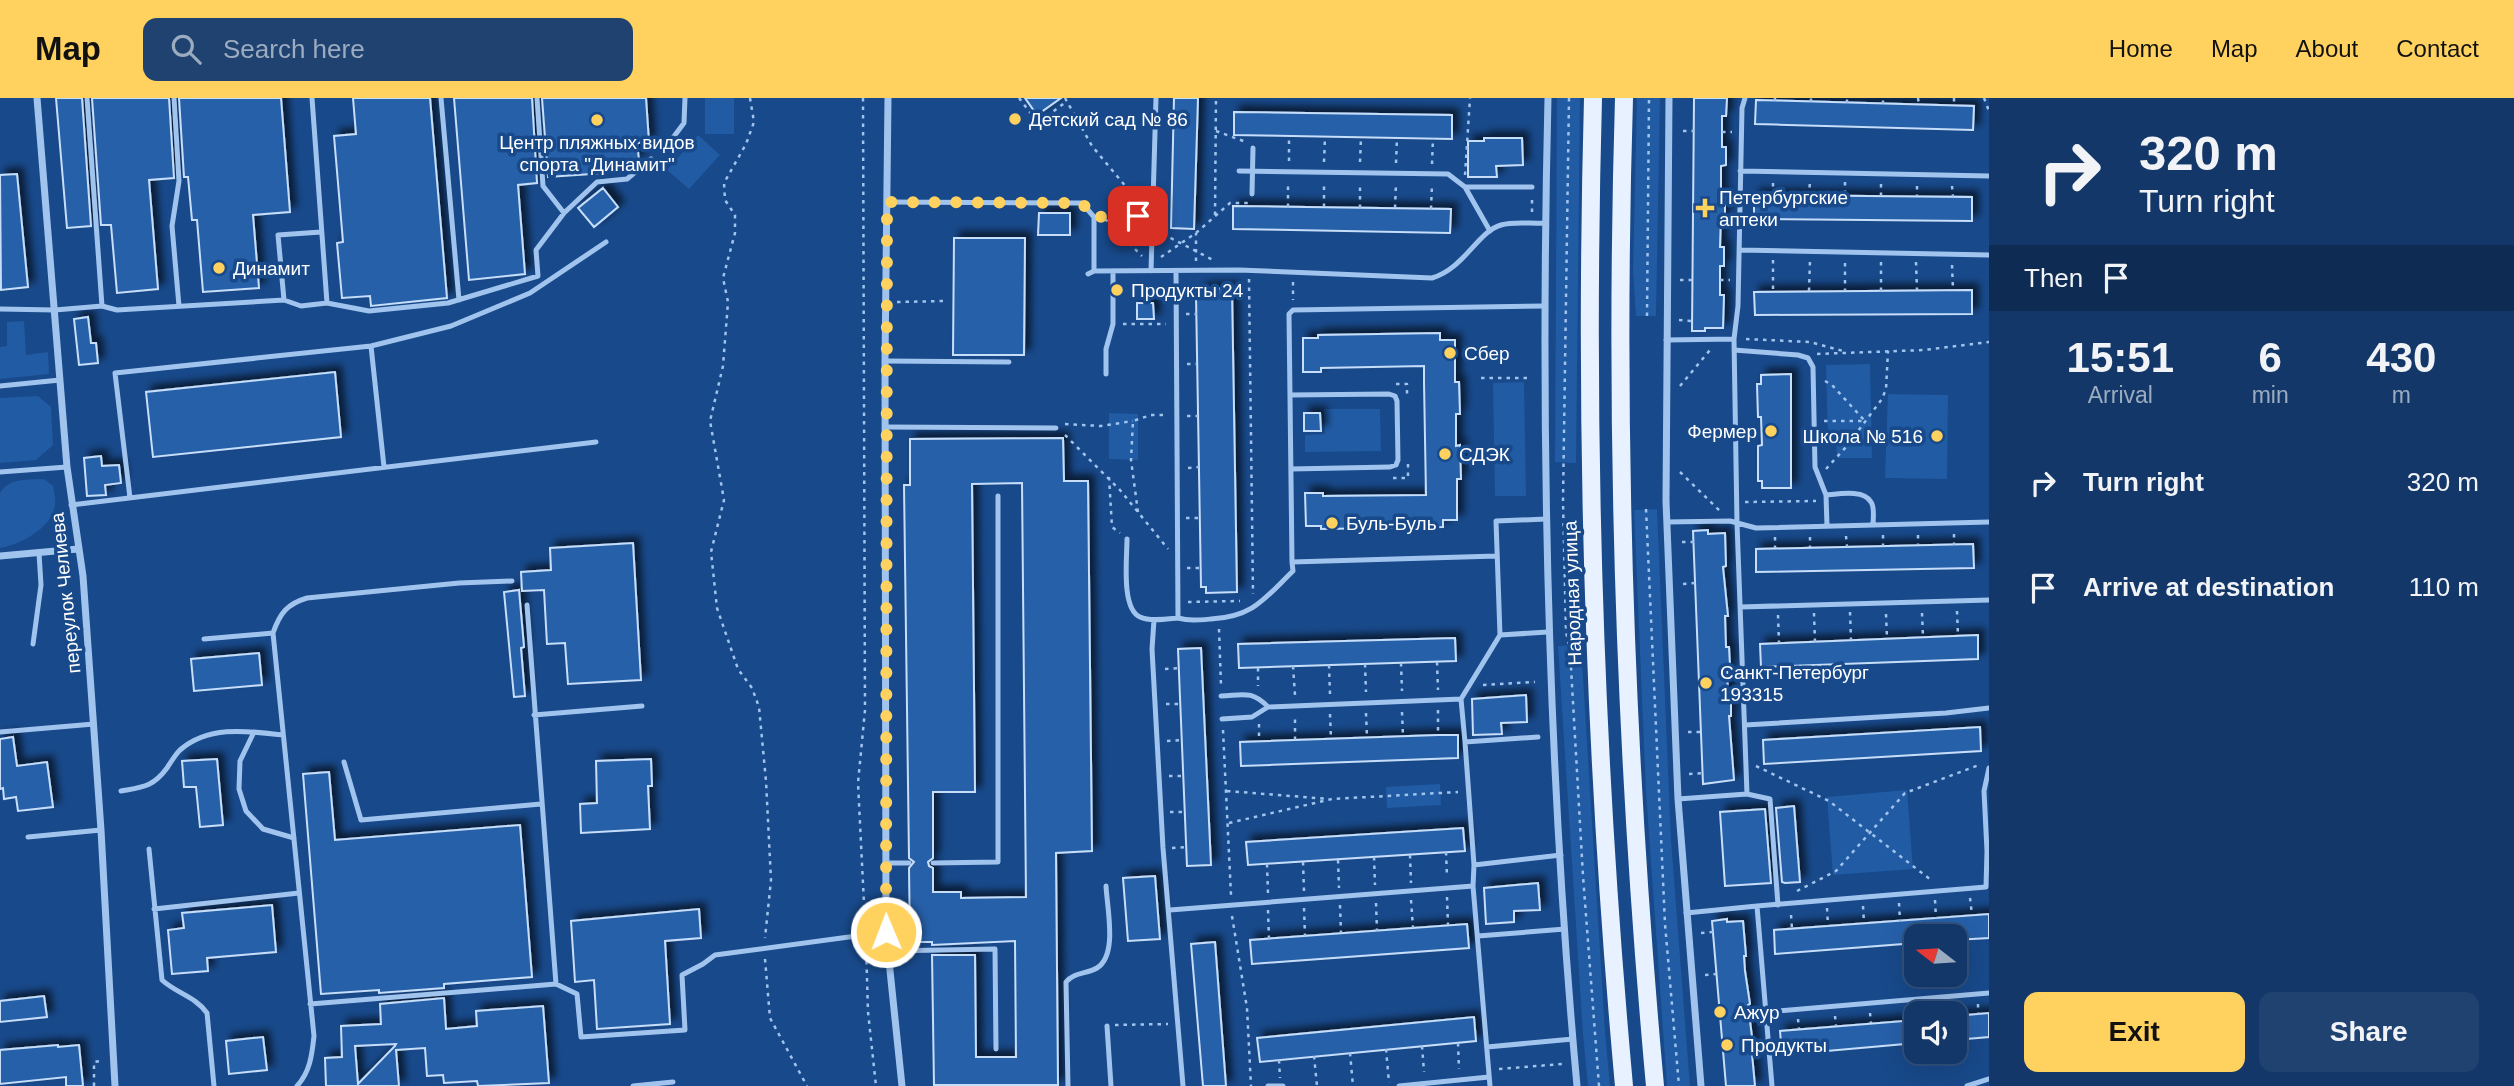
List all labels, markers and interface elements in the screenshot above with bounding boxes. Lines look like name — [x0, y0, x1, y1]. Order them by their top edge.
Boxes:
search box — [143, 18, 633, 81]
text: Map — [35, 30, 101, 67]
icon: search — [167, 30, 205, 68]
text: Search here — [223, 34, 365, 64]
text: Home — [2109, 35, 2173, 62]
text: Map — [2211, 35, 2258, 62]
text: About — [2296, 35, 2358, 62]
text: Contact — [2396, 35, 2479, 62]
place label: Детский сад № 86 — [1029, 109, 1188, 130]
marker: Детский сад № 86 — [1007, 111, 1023, 127]
marker: Центр пляжных видов спорта "Динамит" — [589, 112, 605, 128]
icon: right — [2024, 126, 2115, 217]
text: 320 m — [2139, 126, 2278, 180]
place label: Центр пляжных видов спорта "Динамит" — [499, 132, 695, 175]
text: Turn right — [2139, 183, 2275, 219]
pin — [1108, 186, 1168, 246]
place label: Петербургские аптеки — [1719, 187, 1848, 230]
icon: arrive — [1119, 197, 1157, 235]
marker: Петербургские аптеки — [1697, 200, 1713, 216]
place label: Динамит — [233, 258, 310, 279]
icon: arrive — [2097, 259, 2135, 297]
marker: Динамит — [211, 260, 227, 276]
text: Then — [2024, 263, 2083, 293]
place label: Продукты 24 — [1131, 280, 1244, 301]
marker: Продукты 24 — [1109, 282, 1125, 298]
text: 15:51 — [2067, 334, 2174, 381]
text: 6 — [2258, 334, 2282, 381]
text: 430 — [2366, 334, 2436, 381]
place label: Сбер — [1464, 343, 1510, 364]
marker: Сбер — [1442, 345, 1458, 361]
text: Arrival — [2088, 382, 2153, 408]
text: min — [2252, 382, 2289, 408]
text: m — [2392, 382, 2411, 408]
place label: Фермер — [1687, 421, 1757, 442]
marker: Фермер — [1763, 423, 1779, 439]
place label: Школа № 516 — [1803, 426, 1923, 447]
marker: Школа № 516 — [1929, 428, 1945, 444]
place label: СДЭК — [1459, 444, 1510, 465]
marker: СДЭК — [1437, 446, 1453, 462]
icon: right — [2024, 464, 2062, 502]
text: Turn right — [2083, 467, 2204, 497]
text: 320 m — [2407, 467, 2479, 497]
street label: переулок Челиева — [47, 511, 84, 674]
place label: Буль-Буль — [1346, 513, 1437, 534]
marker: Буль-Буль — [1324, 515, 1340, 531]
street label: Народная улица — [1559, 520, 1586, 666]
icon: arrive — [2024, 569, 2062, 607]
text: Arrive at destination — [2083, 572, 2334, 602]
text: 110 m — [2409, 572, 2479, 602]
place label: Санкт-Петербург 193315 — [1720, 662, 1869, 705]
marker: Санкт-Петербург 193315 — [1698, 675, 1714, 691]
position arrow — [849, 895, 923, 969]
north arrow — [1904, 924, 1967, 987]
map controls — [1904, 924, 1967, 1064]
button: Exit — [2024, 992, 2245, 1072]
button: Share — [2259, 992, 2479, 1072]
button: sound — [1904, 1001, 1967, 1064]
place label: Ажур — [1734, 1002, 1779, 1023]
marker: Ажур — [1712, 1004, 1728, 1020]
place label: Продукты — [1741, 1035, 1827, 1056]
marker: Продукты — [1719, 1037, 1735, 1053]

